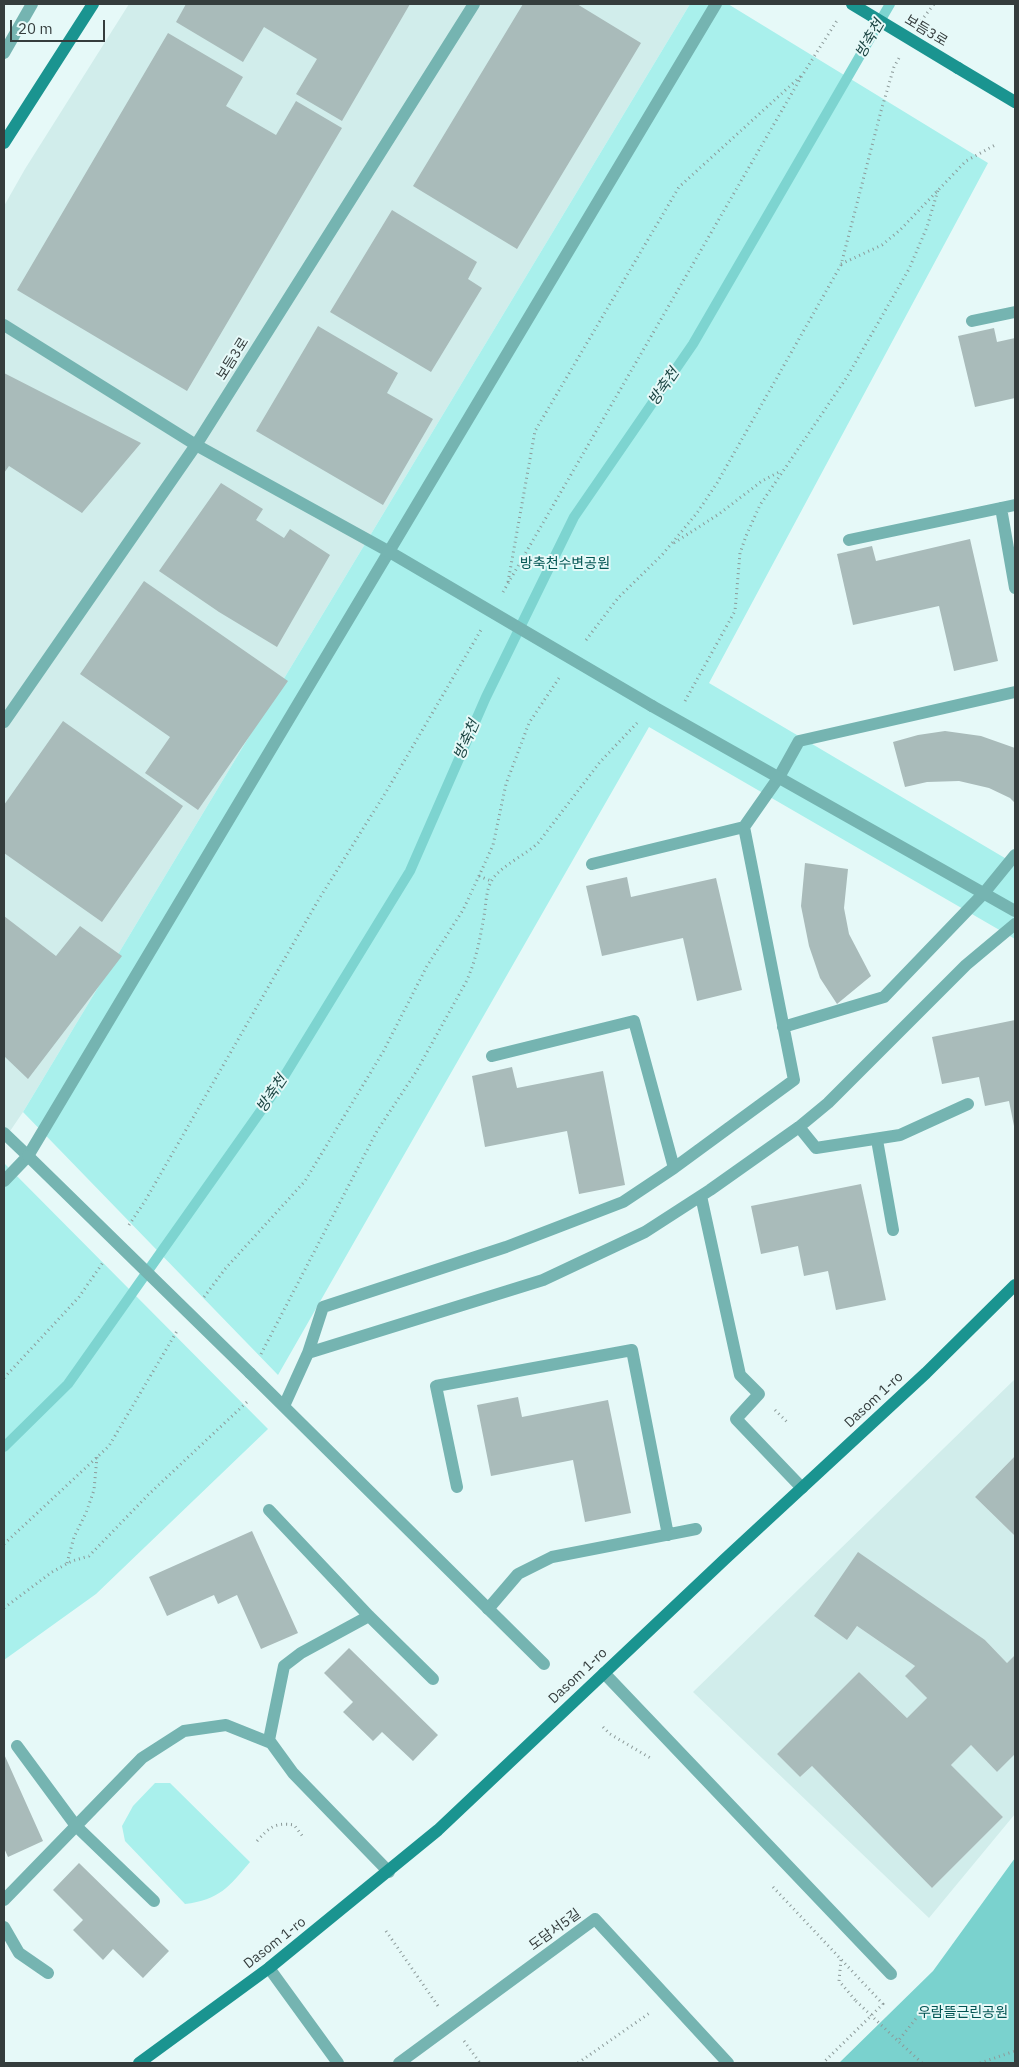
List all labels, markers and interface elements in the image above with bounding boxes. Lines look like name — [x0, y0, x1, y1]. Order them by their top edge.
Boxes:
scale bar — [12, 10, 108, 42]
street label: 보듬3로 — [902, 12, 950, 50]
water label: 방축천 — [852, 17, 888, 61]
text: 20 m — [18, 19, 53, 38]
street label: 보듬3로 — [213, 335, 253, 383]
water label: 방축천 — [645, 365, 683, 409]
park label: 방축천수변공원 — [520, 556, 610, 572]
water label: 방축천 — [450, 717, 484, 763]
water label: 방축천 — [253, 1072, 291, 1116]
street label: Dasom 1-ro — [841, 1369, 907, 1431]
street label: Dasom 1-ro — [545, 1645, 611, 1707]
street label: 도담서5길 — [526, 1906, 584, 1954]
street label: Dasom 1-ro — [241, 1914, 309, 1972]
park label: 우람뜰근린공원 — [918, 2005, 1008, 2021]

